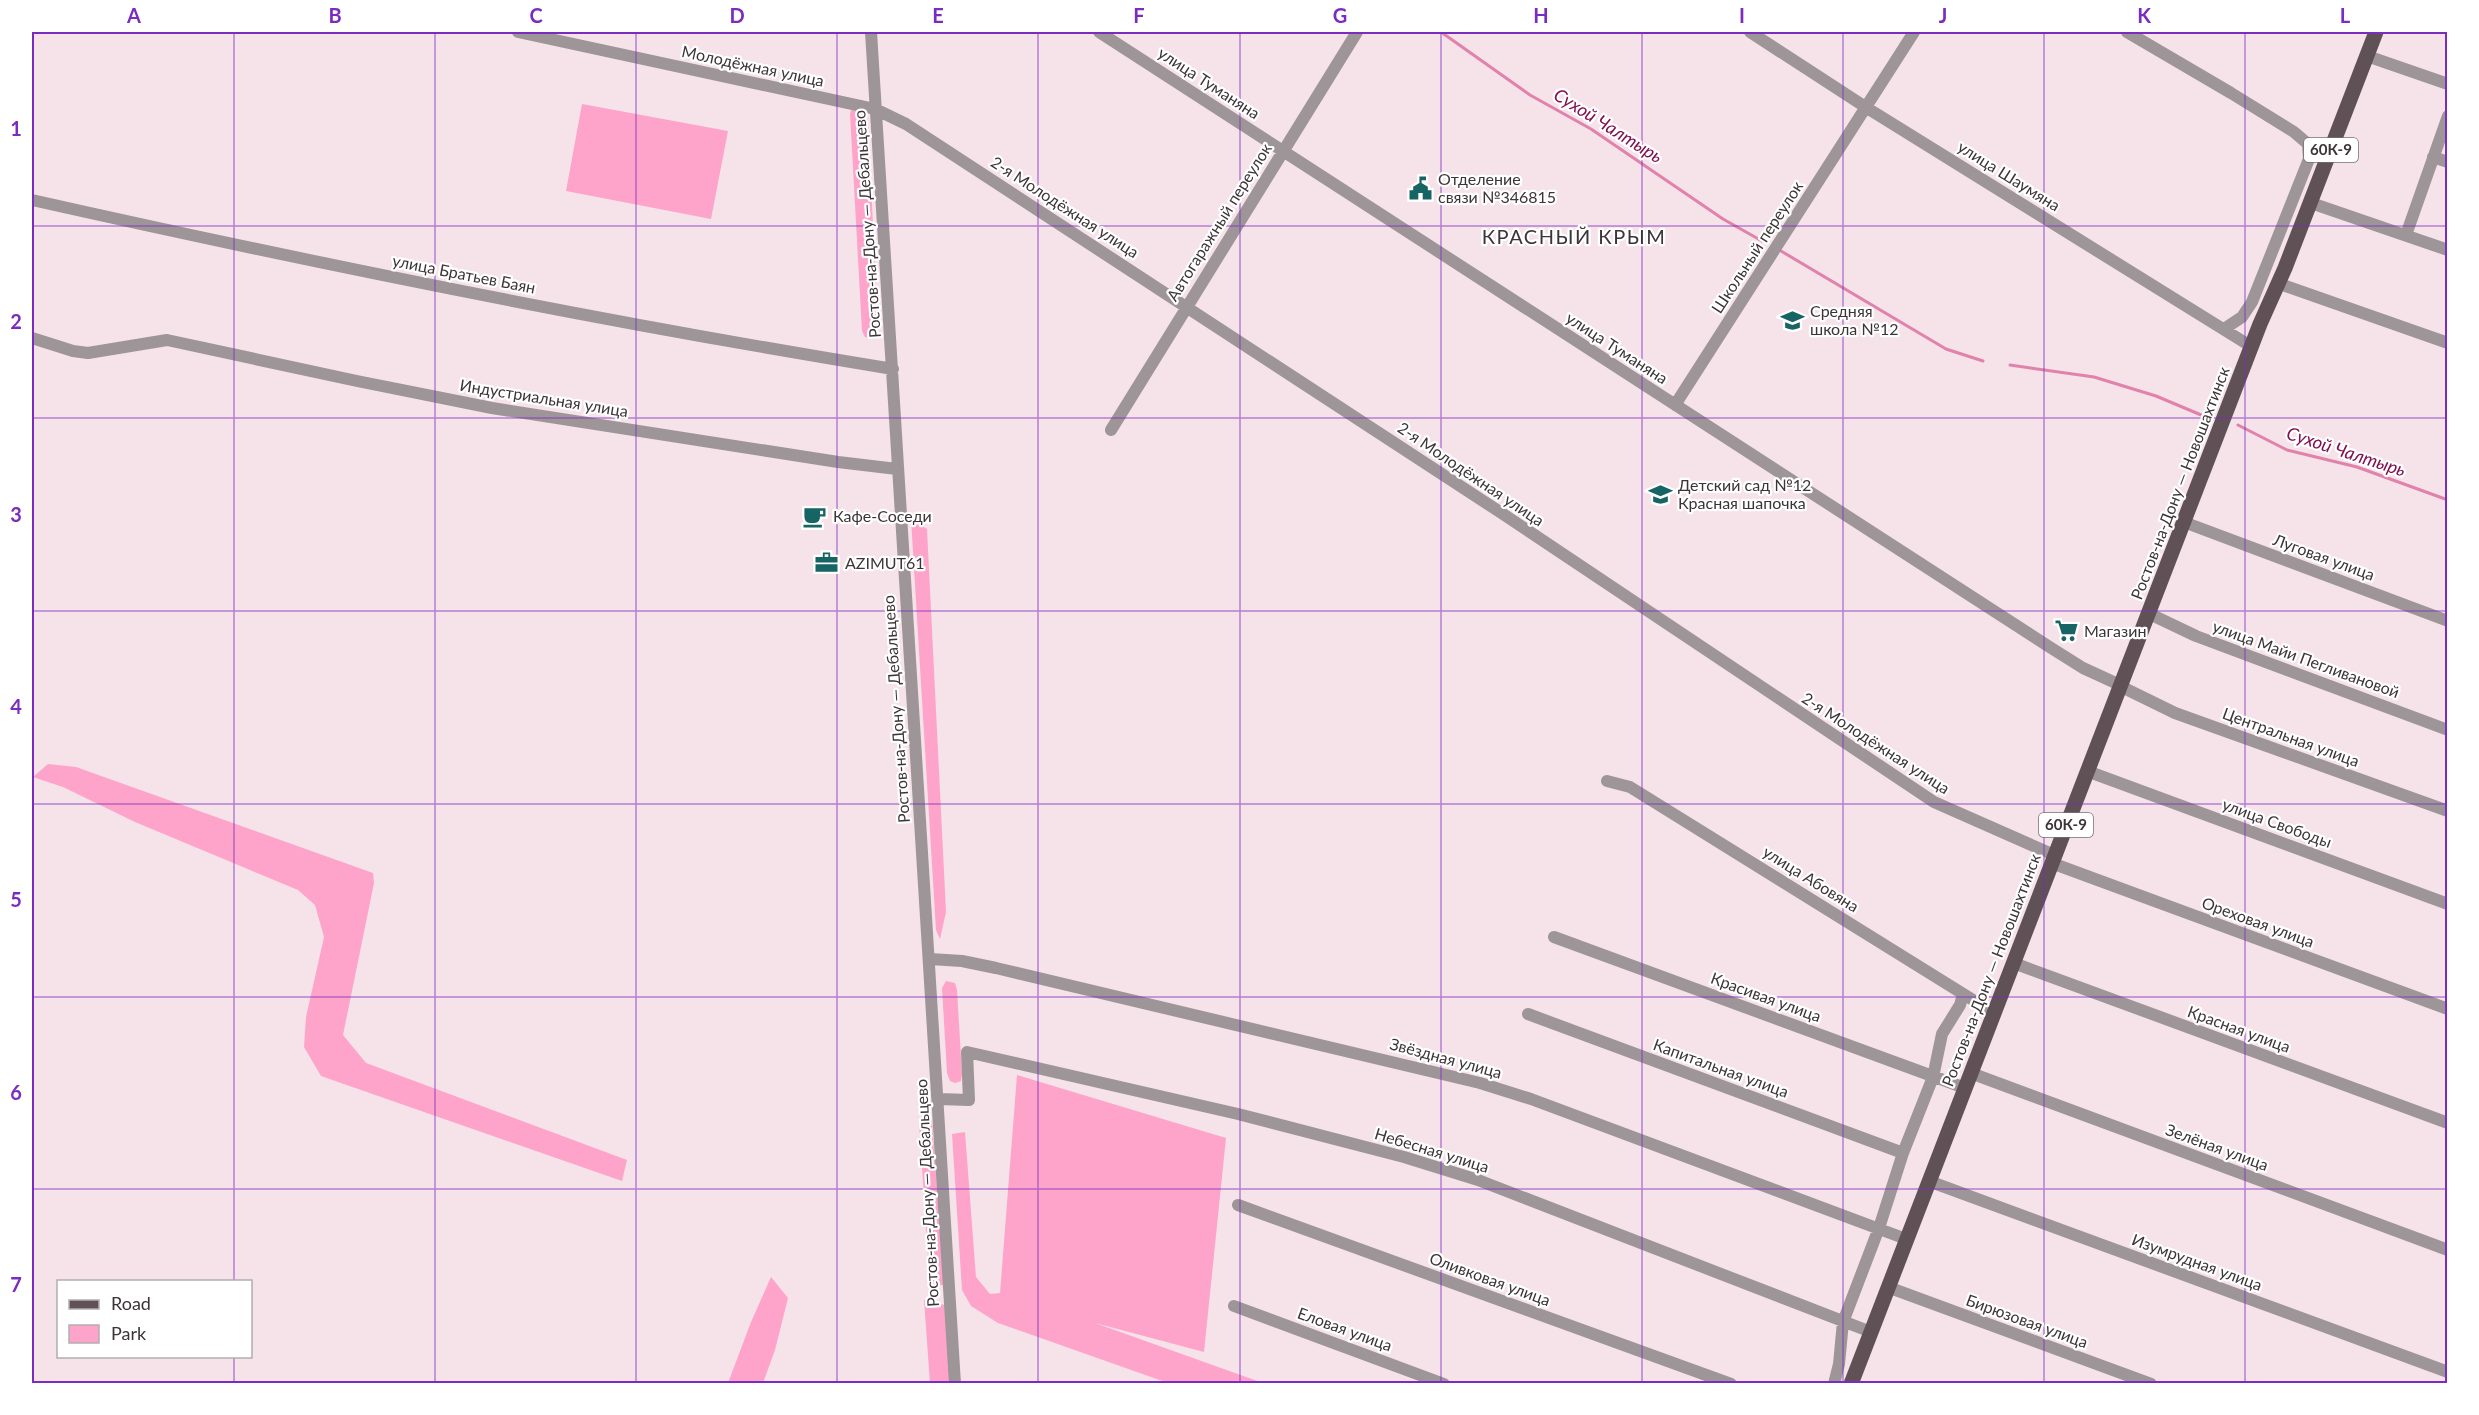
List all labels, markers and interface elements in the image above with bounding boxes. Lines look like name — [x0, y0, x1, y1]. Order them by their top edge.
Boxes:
text: A — [126, 3, 141, 27]
text: B — [328, 3, 342, 27]
text: C — [529, 3, 543, 27]
text: D — [729, 3, 745, 27]
text: E — [932, 3, 944, 27]
text: F — [1133, 3, 1145, 27]
text: G — [1333, 3, 1347, 27]
text: H — [1533, 3, 1549, 27]
text: I — [1739, 3, 1745, 27]
text: J — [1939, 3, 1947, 27]
text: K — [2137, 3, 2151, 27]
text: L — [2340, 3, 2351, 27]
street label: Молодёжная улица — [680, 41, 826, 90]
street label: улица Туманяна — [1155, 43, 1264, 122]
water label: Сухой Чалтырь — [1550, 83, 1667, 167]
street label: Ростов-на-Дону — Дебальцево — [849, 110, 884, 338]
text: 1 — [10, 116, 22, 140]
street label: улица Шаумяна — [1955, 137, 2064, 215]
road number: 60К-9 — [2304, 138, 2358, 162]
street label: Автогаражный переулок — [1162, 139, 1275, 304]
street label: 2-я Молодёжная улица — [988, 152, 1143, 261]
place label: Отделение связи №346815 — [1438, 169, 1556, 206]
public building icon: Отделение связи №346815 — [1407, 175, 1433, 201]
street label: Школьный переулок — [1707, 177, 1807, 316]
district label: КРАСНЫЙ КРЫМ — [1482, 224, 1666, 248]
street label: улица Братьев Баян — [391, 250, 537, 297]
place label: Средняя школа №12 — [1810, 301, 1898, 338]
school or university icon: Средняя школа №12 — [1779, 307, 1805, 333]
street label: улица Туманяна — [1563, 308, 1672, 387]
text: 2 — [10, 309, 22, 333]
street label: Ростов-на-Дону — Новошахтинск — [2126, 363, 2233, 602]
street label: Индустриальная улица — [459, 375, 630, 420]
street label: 2-я Молодёжная улица — [1395, 418, 1548, 530]
water label: Сухой Чалтырь — [2284, 421, 2409, 481]
place label: Детский сад №12 Красная шапочка — [1678, 475, 1811, 512]
school or university icon: Детский сад №12 Красная шапочка — [1647, 481, 1673, 507]
text: 3 — [10, 502, 22, 526]
cafe icon: Кафе-Соседи — [802, 503, 828, 529]
place label: Кафе-Соседи — [833, 506, 932, 525]
street label: Луговая улица — [2270, 529, 2377, 584]
office icon: AZIMUT61 — [814, 550, 840, 576]
place label: AZIMUT61 — [845, 553, 925, 572]
street label: Ростов-на-Дону — Дебальцево — [878, 595, 913, 823]
street label: улица Майи Пегливановой — [2210, 616, 2402, 701]
supermarket icon: Магазин — [2053, 618, 2079, 644]
place label: Магазин — [2084, 621, 2146, 640]
street label: 2-я Молодёжная улица — [1799, 688, 1954, 797]
text: 4 — [10, 694, 22, 718]
street label: Центральная улица — [2220, 703, 2362, 770]
street label: улица Свободы — [2220, 794, 2334, 851]
road number: 60К-9 — [2039, 813, 2093, 837]
street label: улица Абовяна — [1760, 842, 1863, 916]
street label: Ростов-на-Дону — Новошахтинск — [1937, 850, 2044, 1089]
text: 5 — [10, 887, 22, 911]
street label: Ореховая улица — [2199, 892, 2317, 951]
street label: Красивая улица — [1708, 968, 1824, 1025]
street label: Красная улица — [2185, 1001, 2293, 1056]
street label: Звёздная улица — [1388, 1033, 1504, 1082]
street label: Капитальная улица — [1651, 1034, 1791, 1101]
street label: Ростов-на-Дону — Дебальцево — [911, 1079, 942, 1307]
text: 6 — [10, 1080, 22, 1104]
street label: Зелёная улица — [2163, 1119, 2271, 1174]
street label: Небесная улица — [1373, 1123, 1492, 1176]
street label: Изумрудная улица — [2129, 1229, 2265, 1294]
street label: Оливковая улица — [1427, 1248, 1553, 1309]
text: 7 — [10, 1272, 22, 1296]
legend — [57, 1280, 252, 1358]
street label: Бирюзовая улица — [1964, 1290, 2091, 1351]
text: Road — [111, 1292, 151, 1314]
street label: Еловая улица — [1295, 1303, 1395, 1354]
text: Park — [111, 1322, 147, 1344]

